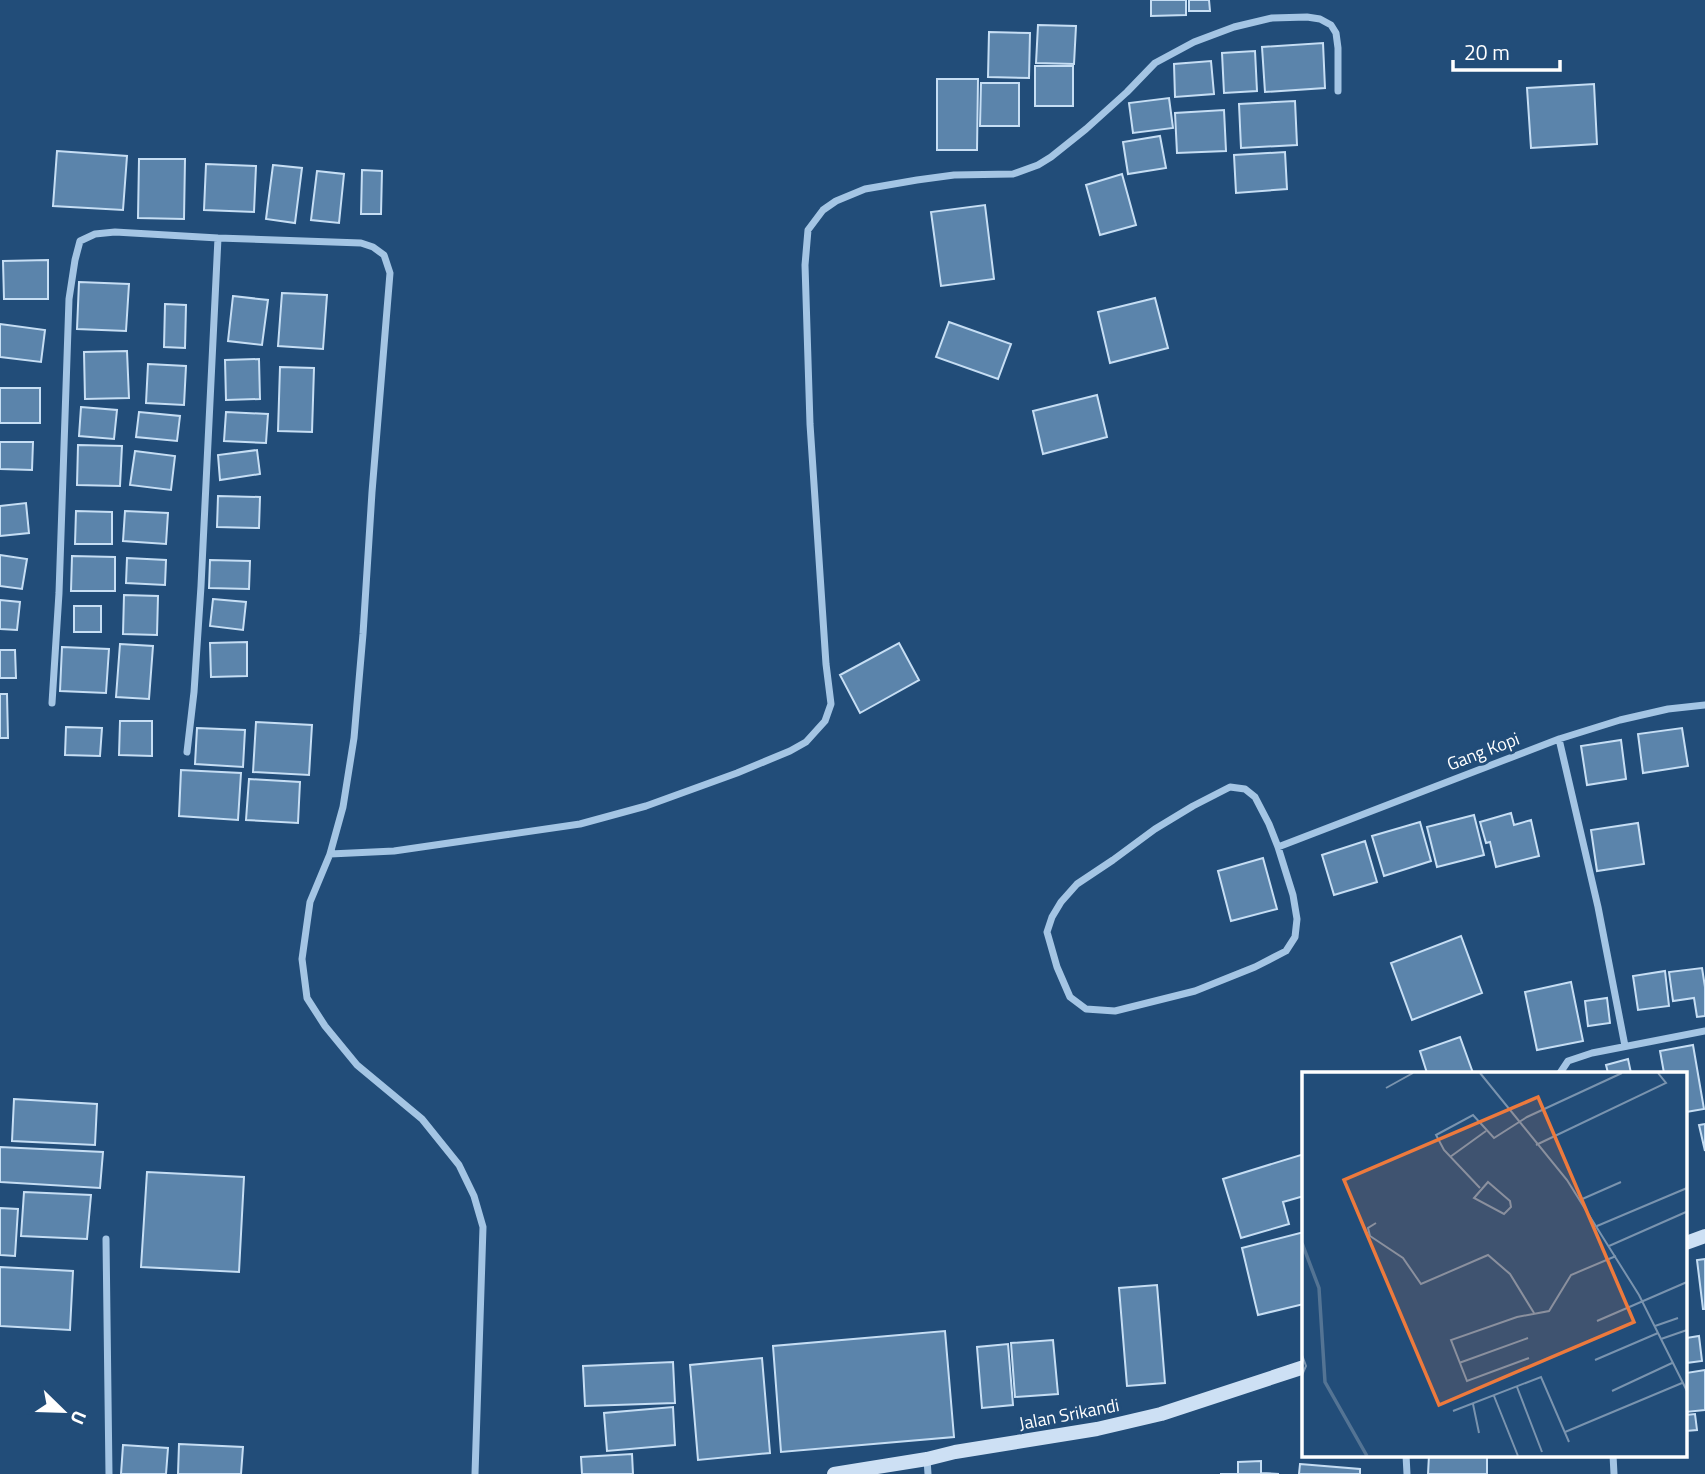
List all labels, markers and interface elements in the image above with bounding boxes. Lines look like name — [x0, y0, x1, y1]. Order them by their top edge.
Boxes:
scale bar — [1453, 28, 1560, 72]
text: 20 m — [1464, 36, 1510, 68]
street label: Gang Kopi — [1443, 725, 1523, 777]
inset map — [1302, 1072, 1688, 1456]
north arrow — [28, 1376, 98, 1446]
street label: Jalan Srikandi — [1017, 1391, 1121, 1437]
text: U — [63, 1406, 95, 1429]

